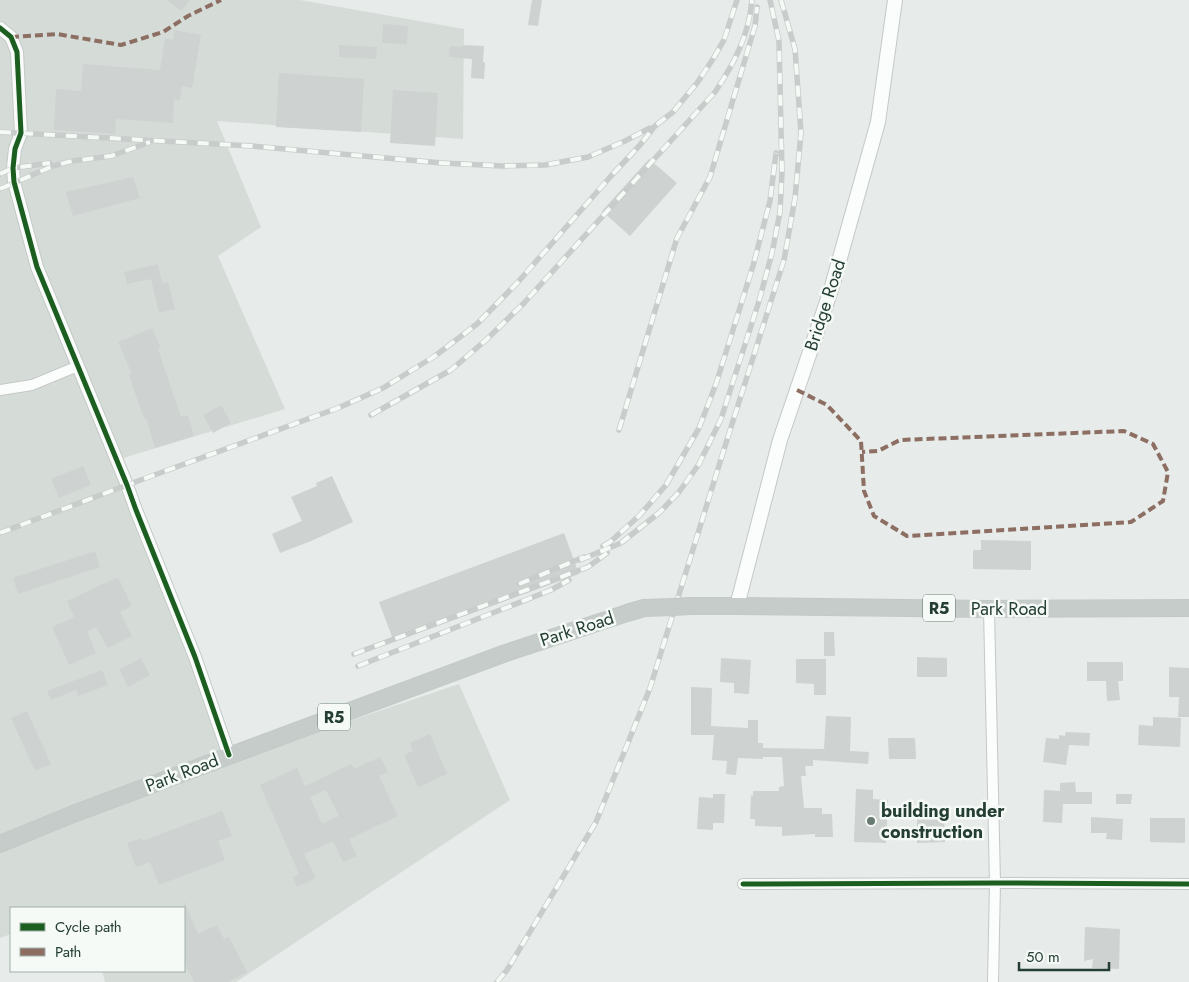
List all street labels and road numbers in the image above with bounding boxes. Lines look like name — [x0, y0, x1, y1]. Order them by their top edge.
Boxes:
street label: Bridge Road — [798, 256, 852, 354]
road number: R5 — [923, 594, 955, 622]
street label: Park Road — [971, 596, 1047, 622]
street label: Park Road — [537, 605, 617, 653]
road number: R5 — [318, 704, 350, 730]
street label: Park Road — [142, 747, 222, 799]

